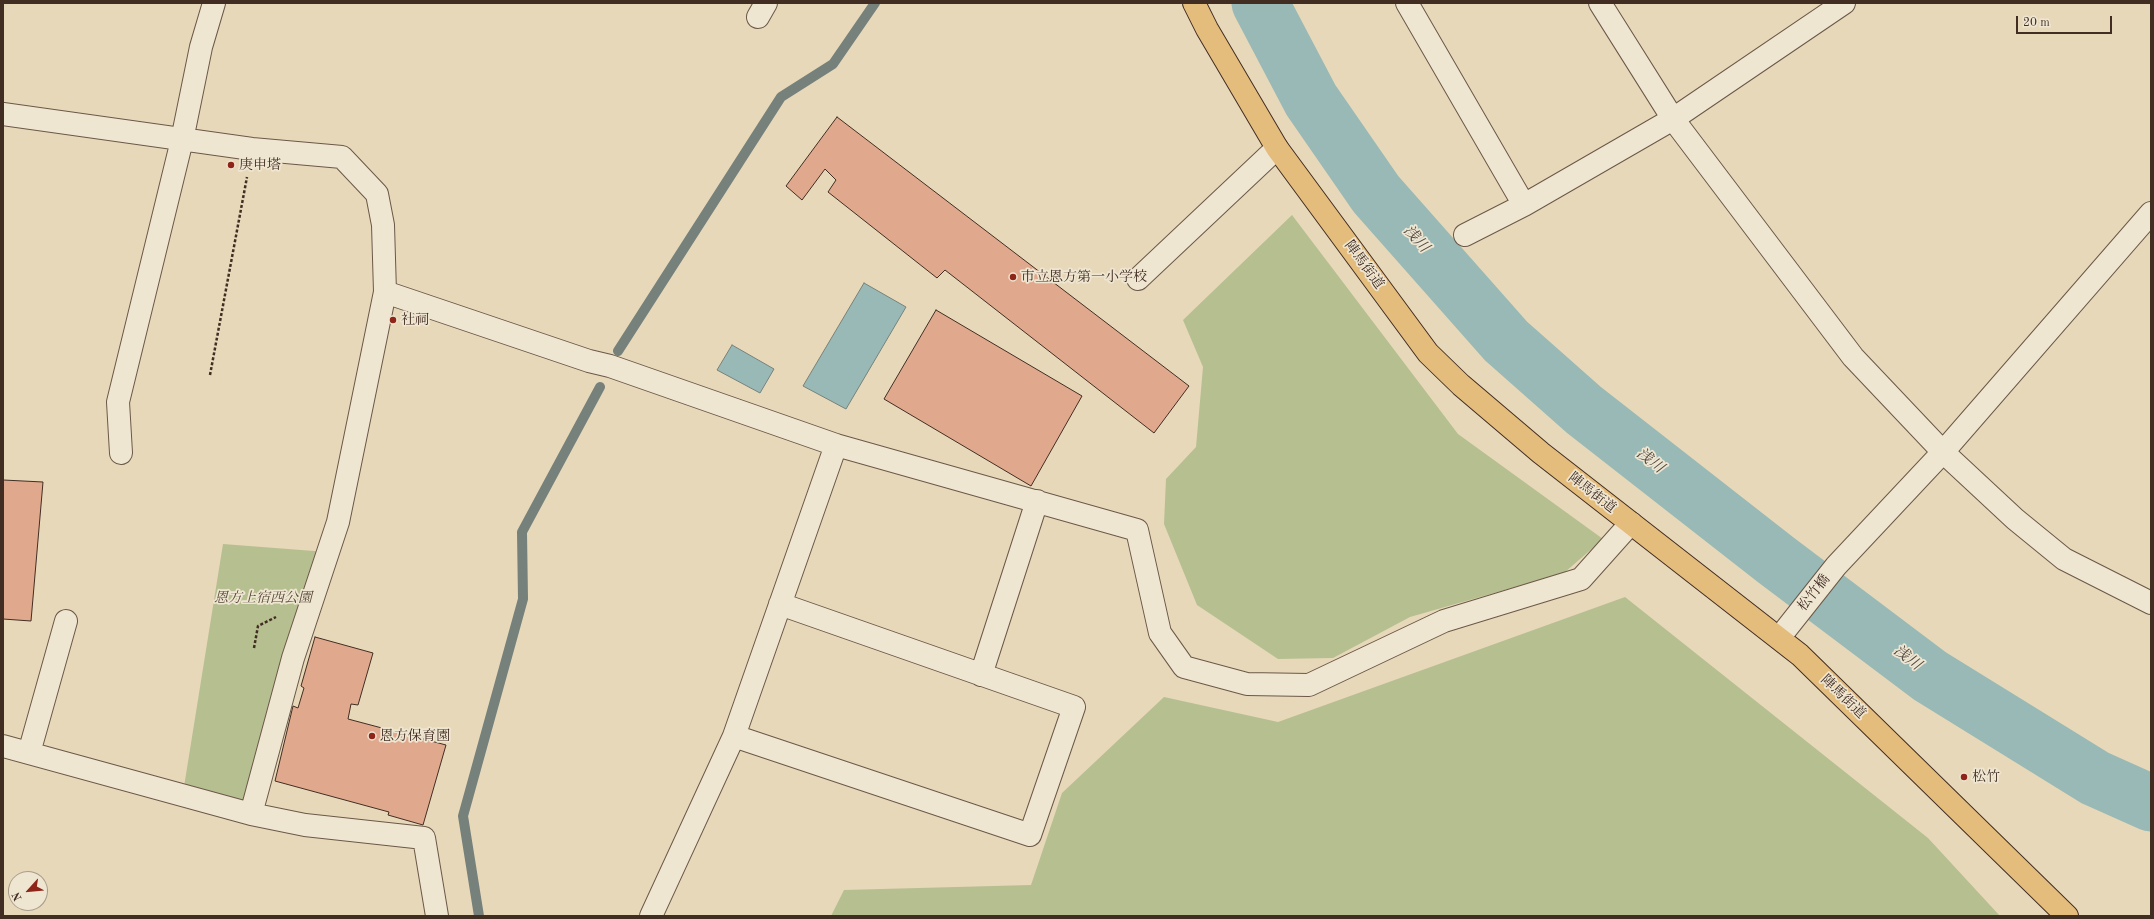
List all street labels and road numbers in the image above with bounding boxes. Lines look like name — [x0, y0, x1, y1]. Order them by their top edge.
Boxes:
street label: 陣馬街道 — [1341, 237, 1387, 293]
street label: 陣馬街道 — [1565, 469, 1619, 517]
street label: 松竹橋 — [1794, 571, 1834, 615]
street label: 陣馬街道 — [1817, 672, 1869, 722]

